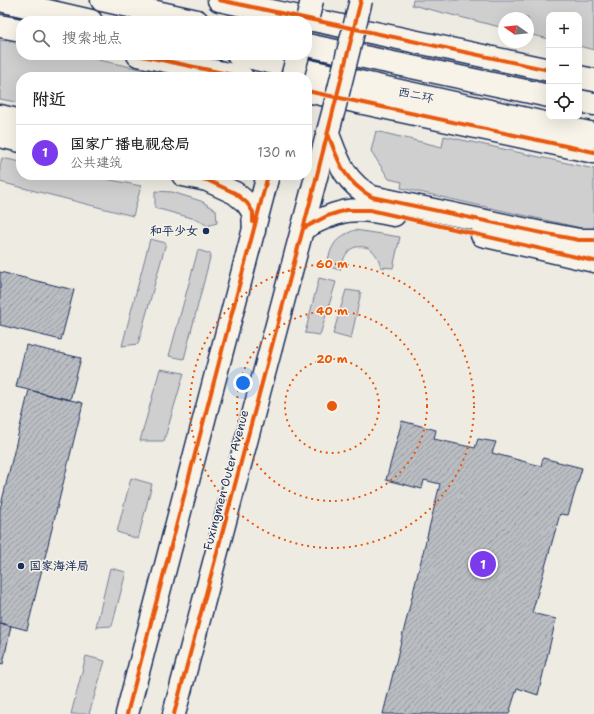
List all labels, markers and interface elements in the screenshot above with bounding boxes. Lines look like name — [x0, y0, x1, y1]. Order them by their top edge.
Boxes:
north arrow — [498, 12, 534, 48]
map controls — [546, 12, 582, 120]
button: + — [546, 12, 582, 48]
search box — [16, 16, 312, 60]
icon: search — [30, 27, 52, 49]
text: 搜索地点 — [62, 28, 122, 48]
button: − — [546, 48, 582, 84]
street label: 西二环 — [397, 83, 435, 107]
button: locate — [546, 84, 582, 120]
text: 附近 — [32, 88, 66, 110]
text: 国家广播电视总局 — [70, 134, 190, 154]
text: 1 — [42, 144, 48, 161]
text: 130 m — [258, 144, 296, 161]
text: 公共建筑 — [70, 154, 122, 171]
place label: 和平少女 — [150, 223, 198, 239]
marker: 和平少女 — [201, 226, 211, 236]
text: 60 m — [316, 256, 348, 272]
text: 40 m — [316, 303, 348, 319]
text: 20 m — [316, 351, 348, 367]
your location — [233, 373, 253, 393]
centre of rings — [325, 399, 339, 413]
street label: Fuxingmen Outer Avenue — [200, 408, 253, 552]
pin: 1 — [470, 549, 496, 579]
place label: 国家海洋局 — [29, 558, 89, 574]
marker: 国家海洋局 — [16, 561, 26, 571]

